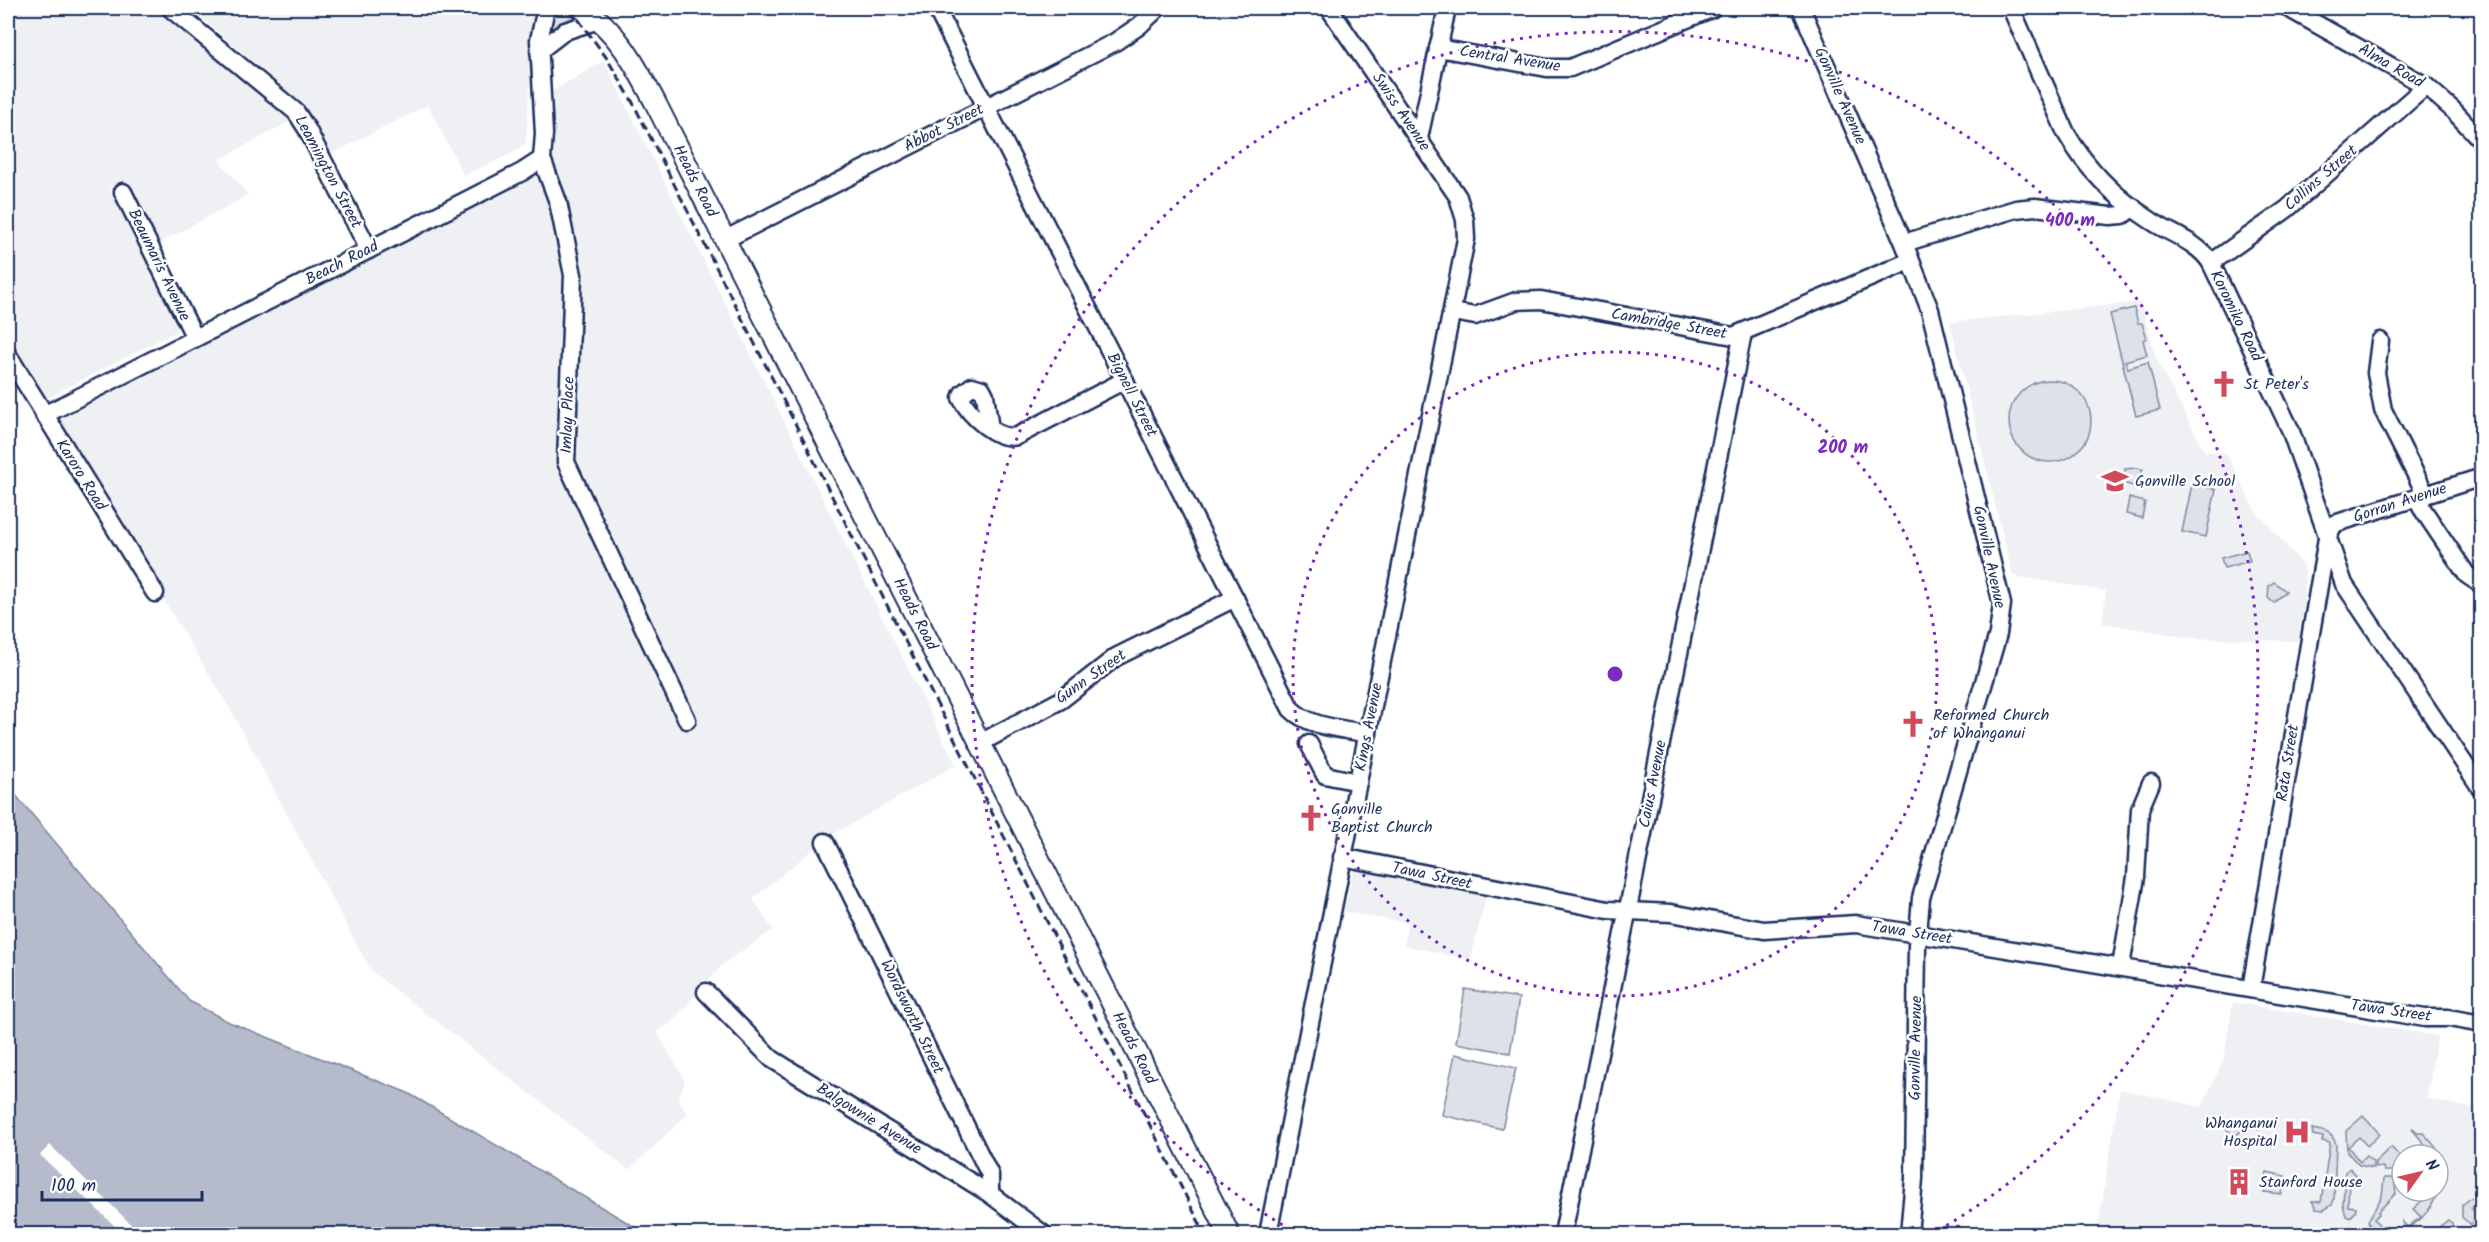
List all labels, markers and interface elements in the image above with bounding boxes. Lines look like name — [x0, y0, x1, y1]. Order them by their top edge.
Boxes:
street label: Alma Road — [2353, 37, 2429, 95]
street label: Central Avenue — [1458, 39, 1562, 79]
street label: Gonville Avenue — [1807, 43, 1873, 149]
street label: Swiss Avenue — [1365, 68, 1437, 156]
street label: Abbot Street — [900, 97, 989, 159]
street label: Leamington Street — [288, 111, 369, 234]
street label: Collins Street — [2279, 138, 2364, 217]
street label: Heads Road — [666, 140, 724, 223]
street label: Beaumaris Avenue — [121, 205, 197, 325]
text: 400 m — [2045, 207, 2095, 236]
street label: Beach Road — [301, 233, 384, 292]
street label: Koromiko Road — [2203, 266, 2269, 367]
street label: Cambridge Street — [1609, 302, 1730, 347]
street label: Bignell Street — [1100, 348, 1164, 442]
church icon: St Peter's — [2209, 369, 2239, 399]
place label: St Peter's — [2244, 372, 2309, 397]
street label: Imlay Place — [554, 376, 582, 454]
street label: Karoro Road — [49, 434, 113, 517]
text: 200 m — [1818, 434, 1869, 463]
school or university icon: Gonville School — [2100, 466, 2130, 496]
place label: Gonville School — [2135, 469, 2235, 494]
street label: Gorran Avenue — [2350, 476, 2450, 530]
street label: Gonville Avenue — [1966, 503, 2012, 611]
street label: Heads Road — [886, 573, 944, 656]
street label: Gunn Street — [1050, 643, 1132, 711]
centre of rings — [1605, 664, 1625, 684]
street label: Kings Avenue — [1348, 681, 1390, 773]
place label: Reformed Church of Whanganui — [1933, 703, 2049, 746]
church icon: Reformed Church of Whanganui — [1898, 709, 1928, 739]
street label: Rata Street — [2270, 722, 2307, 803]
street label: Caius Avenue — [1632, 738, 1674, 830]
place label: Gonville Baptist Church — [1331, 797, 1433, 840]
church icon: Gonville Baptist Church — [1296, 803, 1326, 833]
street label: Tawa Street — [1390, 855, 1475, 897]
street label: Tawa Street — [1870, 914, 1955, 952]
street label: Wordsworth Street — [873, 955, 951, 1079]
street label: Tawa Street — [2349, 993, 2434, 1029]
street label: Gonville Avenue — [1903, 995, 1929, 1101]
street label: Heads Road — [1105, 1007, 1163, 1090]
street label: Balgownie Avenue — [811, 1077, 927, 1161]
place label: Whanganui Hospital — [2205, 1111, 2278, 1154]
hospital icon: Whanganui Hospital — [2282, 1117, 2312, 1147]
north arrow — [2390, 1143, 2450, 1203]
text: N — [2418, 1154, 2444, 1177]
scale bar — [42, 1164, 202, 1202]
building icon: Stanford House — [2224, 1167, 2254, 1197]
place label: Stanford House — [2259, 1170, 2362, 1195]
text: 100 m — [51, 1172, 96, 1201]

